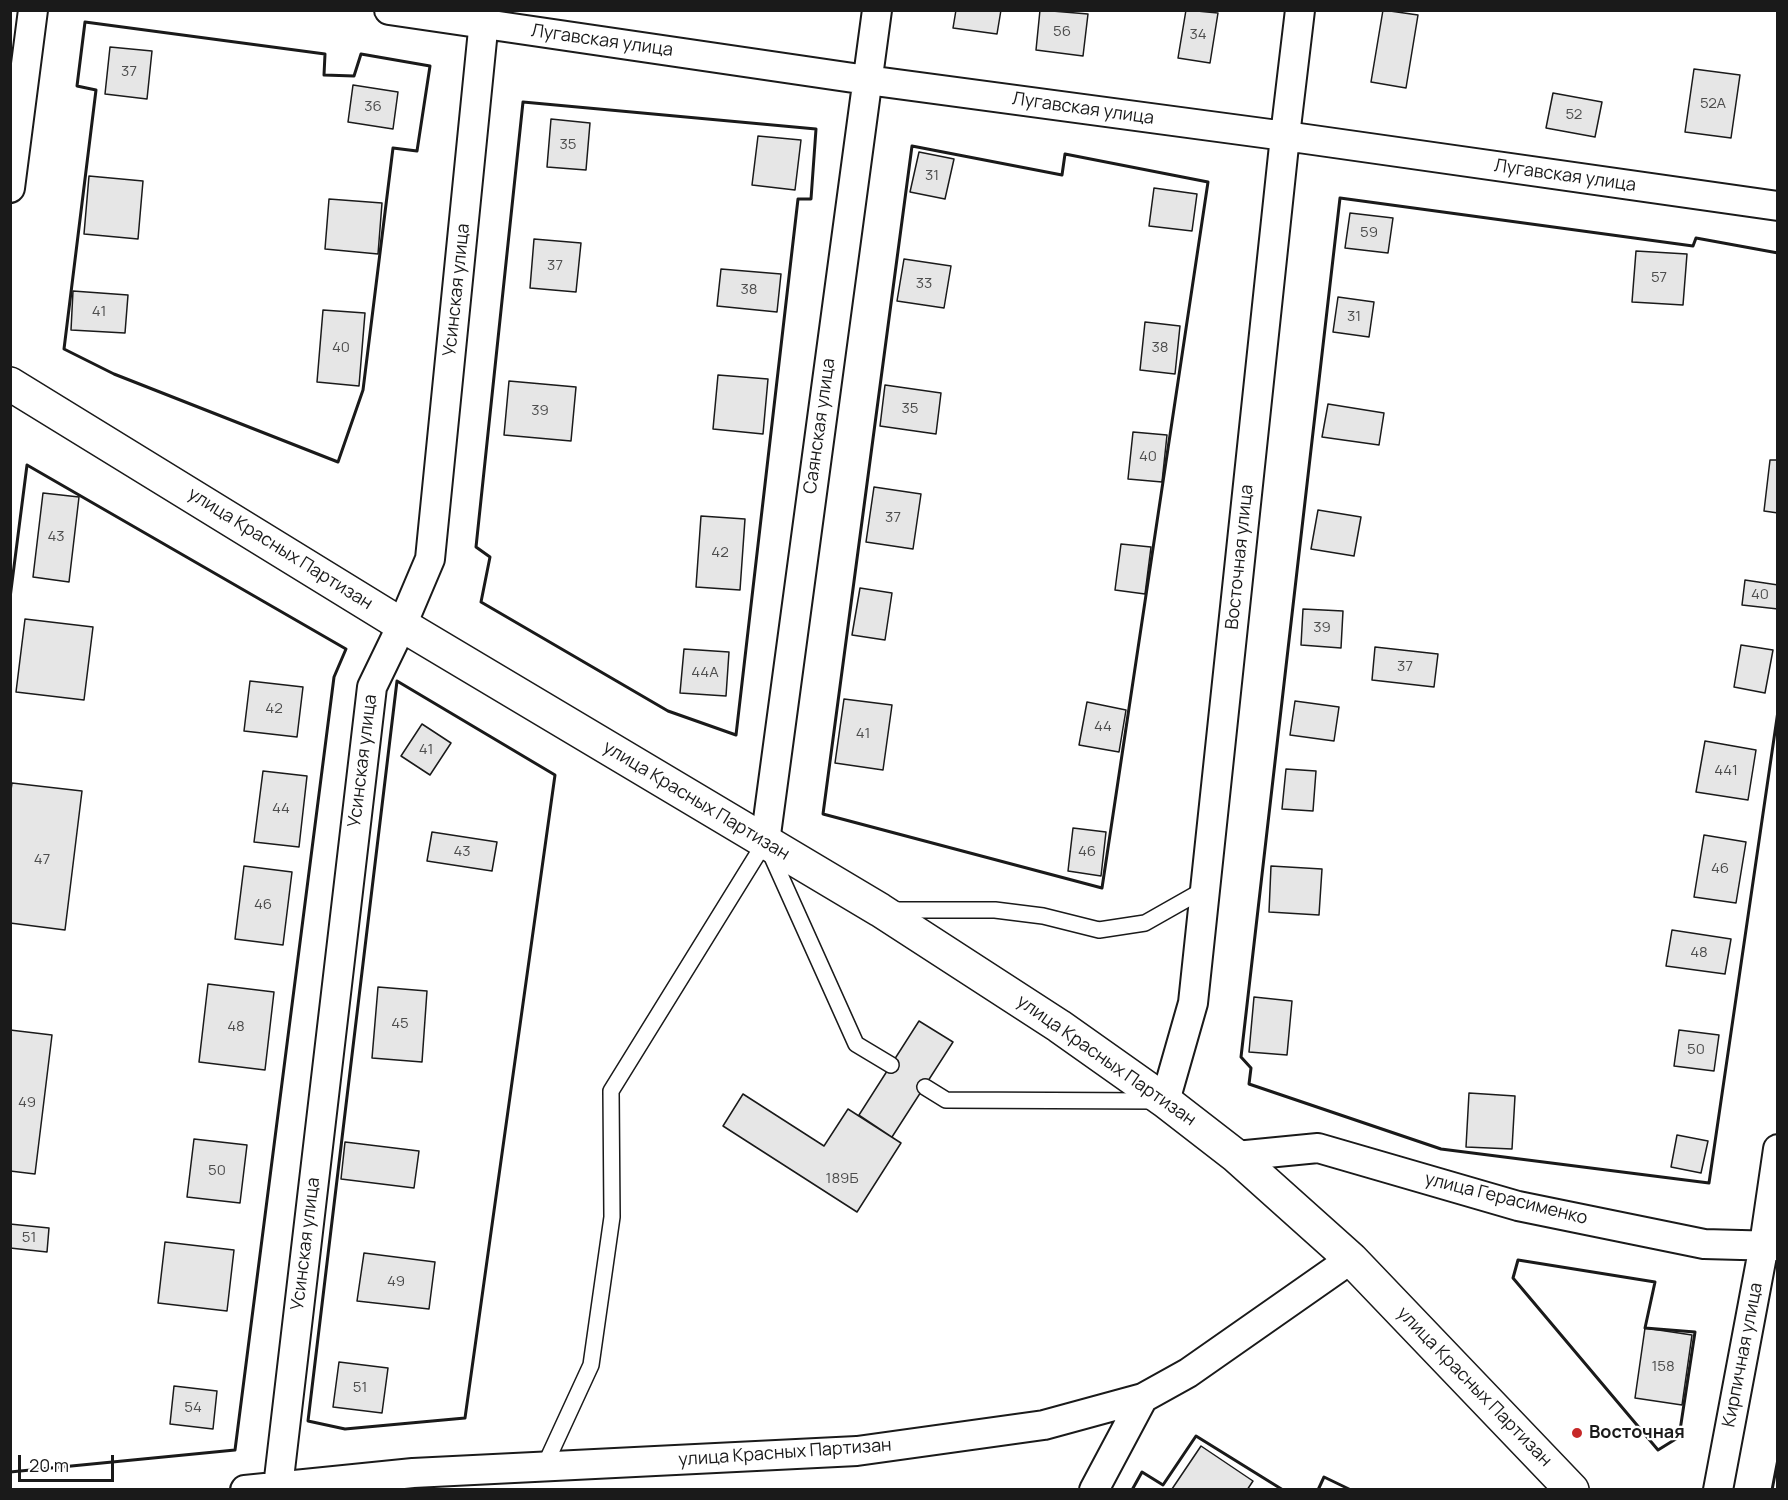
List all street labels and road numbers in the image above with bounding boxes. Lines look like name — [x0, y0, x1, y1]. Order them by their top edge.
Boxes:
street label: Лугавская улица — [530, 20, 674, 62]
street label: Лугавская улица — [1011, 88, 1155, 130]
street label: Лугавская улица — [1493, 155, 1637, 197]
street label: Усинская улица — [439, 222, 475, 358]
street label: Саянская улица — [800, 357, 840, 495]
street label: улица Красных Партизан — [184, 483, 376, 615]
street label: Восточная улица — [1222, 483, 1258, 631]
street label: Усинская улица — [344, 693, 382, 829]
street label: улица Красных Партизан — [599, 737, 793, 865]
street label: улица Красных Партизан — [1012, 991, 1200, 1131]
street label: улица Герасименко — [1422, 1168, 1590, 1230]
street label: Усинская улица — [287, 1176, 325, 1312]
street label: Кирпичная улица — [1718, 1281, 1768, 1429]
street label: улица Красных Партизан — [1392, 1303, 1556, 1471]
street label: улица Красных Партизан — [678, 1435, 892, 1471]

